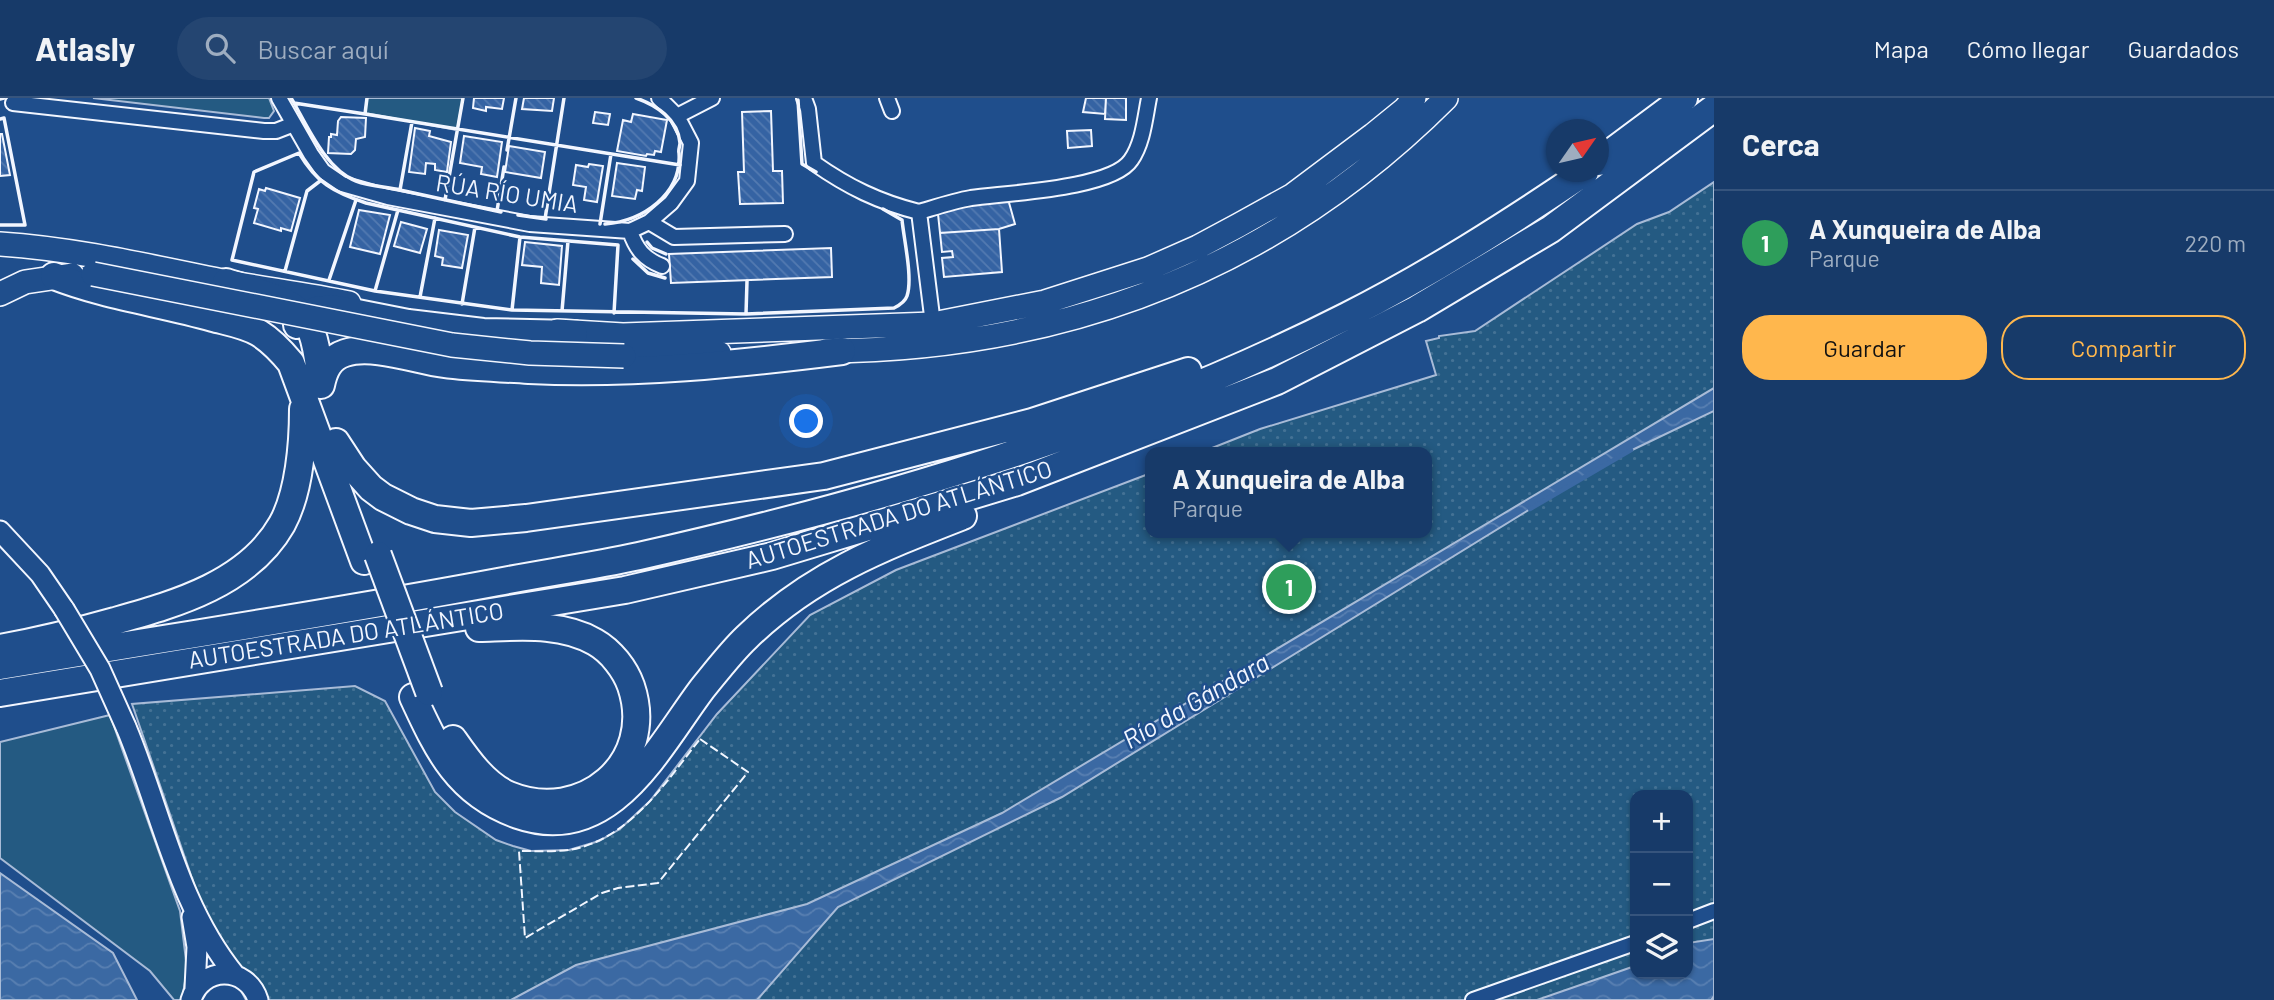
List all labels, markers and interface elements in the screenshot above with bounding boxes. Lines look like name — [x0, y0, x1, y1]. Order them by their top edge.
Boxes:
search box — [177, 17, 667, 80]
text: Atlasly — [35, 28, 135, 68]
icon: search — [201, 29, 239, 67]
text: Buscar aquí — [257, 33, 388, 64]
text: Mapa — [1874, 34, 1929, 63]
text: Cómo llegar — [1967, 34, 2089, 63]
text: Guardados — [2127, 34, 2239, 63]
north arrow — [1546, 119, 1609, 182]
text: Cerca — [1742, 126, 1820, 162]
street label: RÚA RÍO UMIA — [434, 167, 580, 218]
text: A Xunqueira de Alba — [1809, 213, 2041, 244]
text: 1 — [1761, 229, 1769, 257]
text: 220 m — [2185, 229, 2246, 257]
text: Parque — [1809, 244, 1880, 272]
button: Guardar — [1742, 315, 1987, 380]
button: Compartir — [2001, 315, 2246, 380]
your location — [789, 404, 823, 438]
popup — [1145, 447, 1432, 538]
street label: AUTOESTRADA DO ATLÁNTICO — [742, 453, 1055, 574]
text: A Xunqueira de Alba — [1172, 463, 1405, 494]
text: Parque — [1172, 494, 1243, 522]
pin: 1 — [1266, 561, 1312, 613]
street label: AUTOESTRADA DO ATLÁNTICO — [186, 595, 506, 674]
water label: Río da Gándara — [1117, 645, 1274, 754]
map controls — [1630, 790, 1693, 979]
button: + — [1630, 790, 1693, 853]
button: − — [1630, 853, 1693, 916]
button: layers — [1630, 916, 1693, 979]

